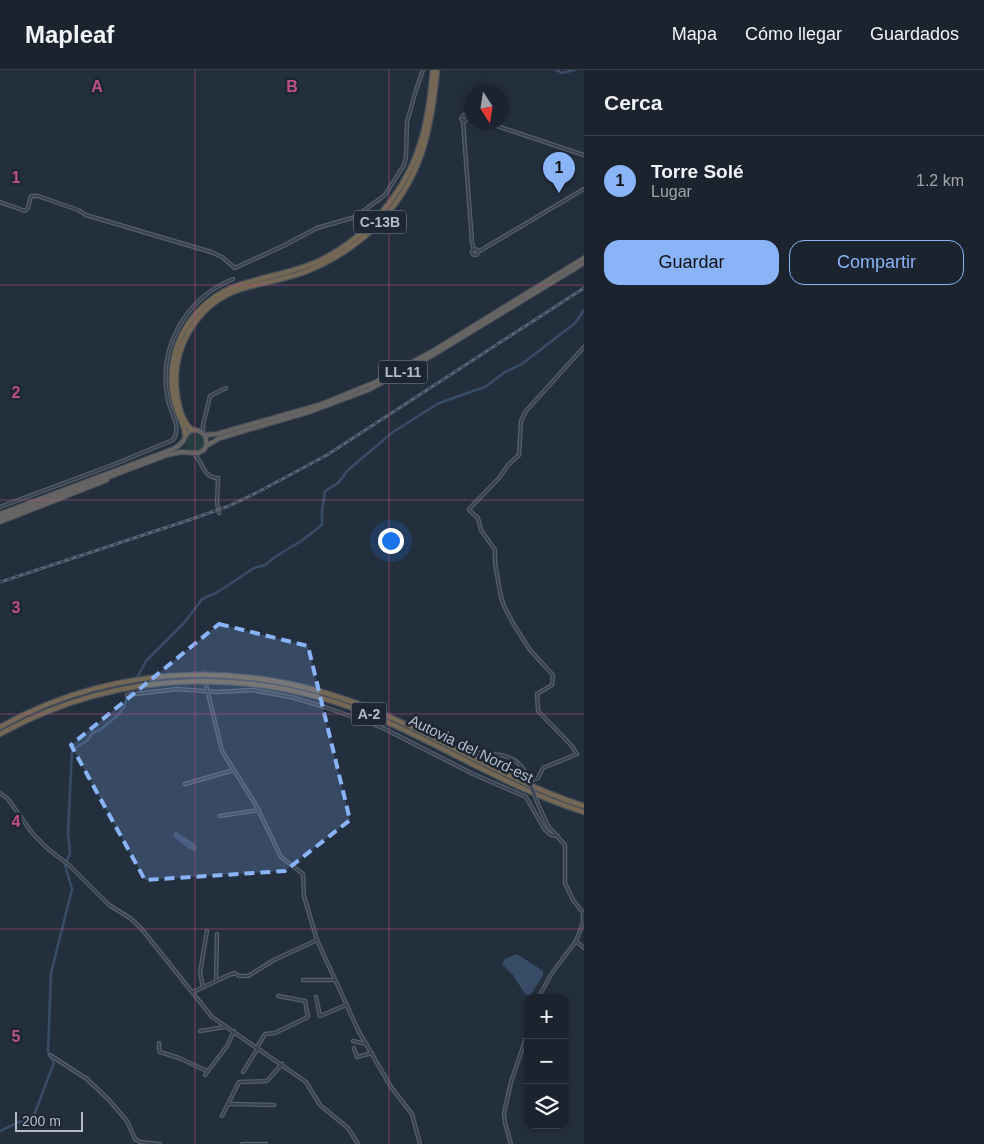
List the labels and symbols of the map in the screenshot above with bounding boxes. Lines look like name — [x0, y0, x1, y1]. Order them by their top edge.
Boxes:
text: A — [91, 78, 103, 95]
text: B — [286, 78, 298, 95]
north arrow — [464, 85, 509, 130]
pin: 1 — [543, 152, 575, 193]
text: 1 — [12, 169, 21, 186]
road number: C-13B — [354, 210, 406, 233]
road number: LL-11 — [379, 360, 427, 384]
text: 2 — [12, 384, 21, 401]
your location — [378, 528, 404, 554]
text: 3 — [12, 599, 21, 616]
road number: A-2 — [352, 703, 386, 726]
street label: Autovia del Nord-est — [406, 711, 537, 786]
text: 4 — [12, 813, 21, 830]
text: 5 — [12, 1028, 21, 1045]
scale bar — [15, 1109, 82, 1132]

